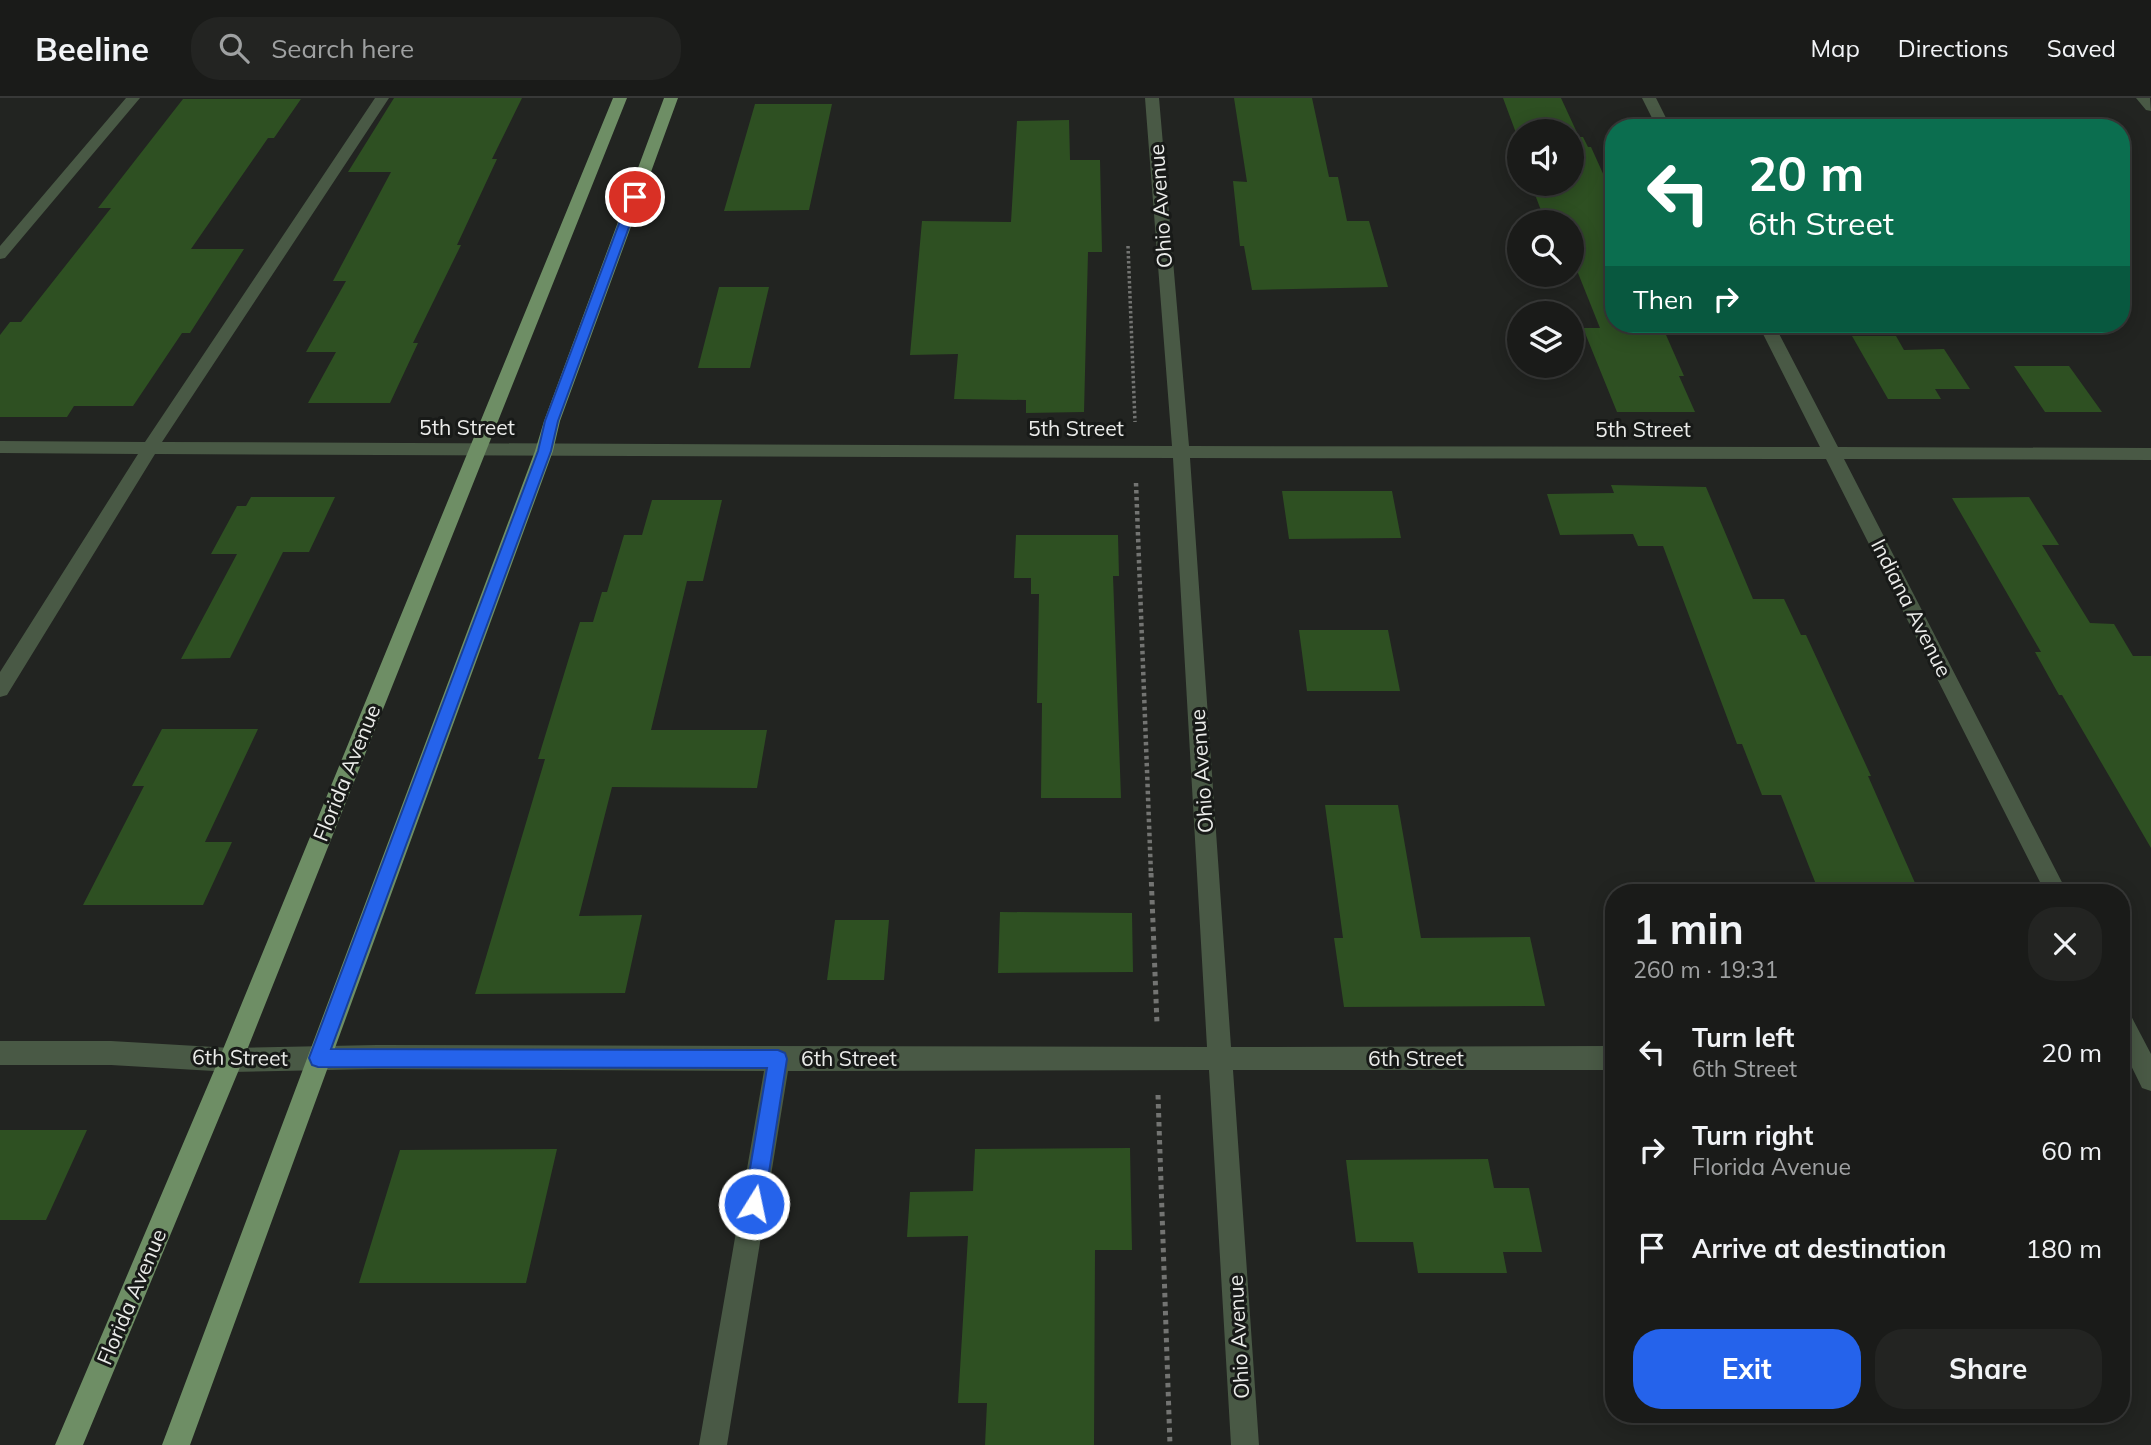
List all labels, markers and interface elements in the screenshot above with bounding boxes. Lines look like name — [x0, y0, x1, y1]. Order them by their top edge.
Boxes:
search box — [191, 17, 681, 80]
text: Beeline — [35, 28, 149, 69]
icon: search — [215, 29, 253, 67]
text: Search here — [271, 32, 414, 65]
text: Map — [1810, 33, 1860, 63]
text: Directions — [1898, 33, 2009, 63]
text: Saved — [2047, 33, 2116, 63]
map controls — [1507, 119, 1584, 378]
button: sound — [1507, 119, 1584, 196]
text: 20 m — [1748, 142, 1864, 203]
street label: Ohio Avenue — [1143, 143, 1177, 269]
icon: left — [1633, 147, 1724, 238]
pin — [605, 167, 665, 227]
icon: arrive — [616, 178, 654, 216]
text: 6th Street — [1748, 203, 1894, 243]
button: search — [1507, 210, 1584, 287]
icon: right — [1707, 280, 1745, 318]
text: Then — [1633, 283, 1693, 316]
button: layers — [1507, 301, 1584, 378]
street label: 5th Street — [419, 414, 515, 440]
street label: 5th Street — [1028, 415, 1124, 441]
street label: 5th Street — [1595, 416, 1691, 442]
street label: Indiana Avenue — [1866, 534, 1958, 681]
street label: Florida Avenue — [307, 700, 385, 845]
street label: Ohio Avenue — [1184, 708, 1218, 834]
text: 1 min — [1633, 902, 1744, 955]
button: close — [2028, 907, 2102, 981]
text: 260 m · 19:31 — [1633, 955, 1778, 984]
text: Turn left — [1692, 1021, 1794, 1054]
icon: left — [1633, 1033, 1671, 1071]
text: 20 m — [2041, 1036, 2102, 1069]
street label: 6th Street — [192, 1043, 288, 1071]
street label: 6th Street — [801, 1045, 897, 1071]
street label: 6th Street — [1368, 1045, 1464, 1071]
text: 6th Street — [1692, 1054, 1797, 1083]
text: Turn right — [1692, 1119, 1813, 1152]
icon: right — [1633, 1131, 1671, 1169]
text: 60 m — [2041, 1134, 2102, 1167]
text: Florida Avenue — [1692, 1152, 1851, 1181]
position arrow — [717, 1167, 791, 1241]
street label: Florida Avenue — [91, 1225, 171, 1369]
icon: arrive — [1633, 1229, 1671, 1267]
text: Arrive at destination — [1692, 1232, 1947, 1265]
text: 180 m — [2026, 1232, 2102, 1265]
street label: Ohio Avenue — [1222, 1274, 1254, 1400]
button: Exit — [1633, 1329, 1861, 1409]
button: Share — [1875, 1329, 2102, 1409]

